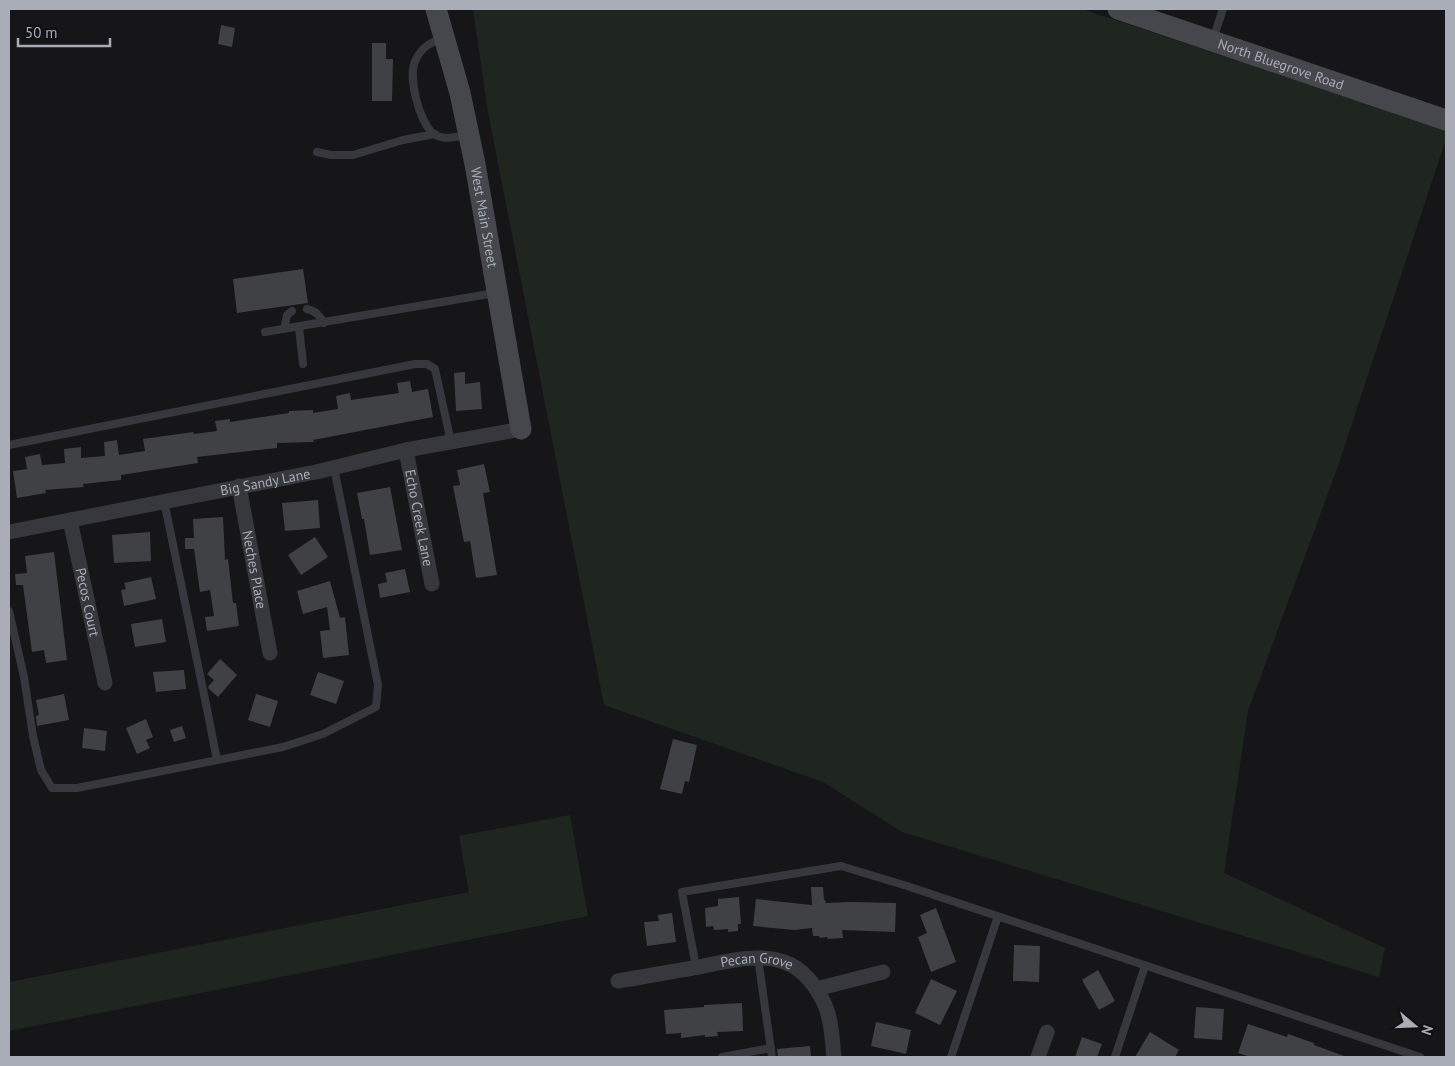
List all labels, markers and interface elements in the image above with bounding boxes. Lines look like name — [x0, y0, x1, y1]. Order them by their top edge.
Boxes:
scale bar — [18, 15, 110, 47]
text: 50 m — [25, 23, 58, 42]
street label: North Bluegrove Road — [1216, 34, 1346, 94]
street label: West Main Street — [467, 166, 502, 269]
street label: Big Sandy Lane — [219, 464, 312, 500]
street label: Echo Creek Lane — [401, 468, 437, 568]
street label: Neches Place — [238, 529, 271, 610]
street label: Pecos Court — [71, 566, 104, 638]
street label: Pecan Grove — [719, 949, 796, 974]
north arrow — [1390, 1001, 1440, 1051]
text: N — [1417, 1023, 1437, 1038]

